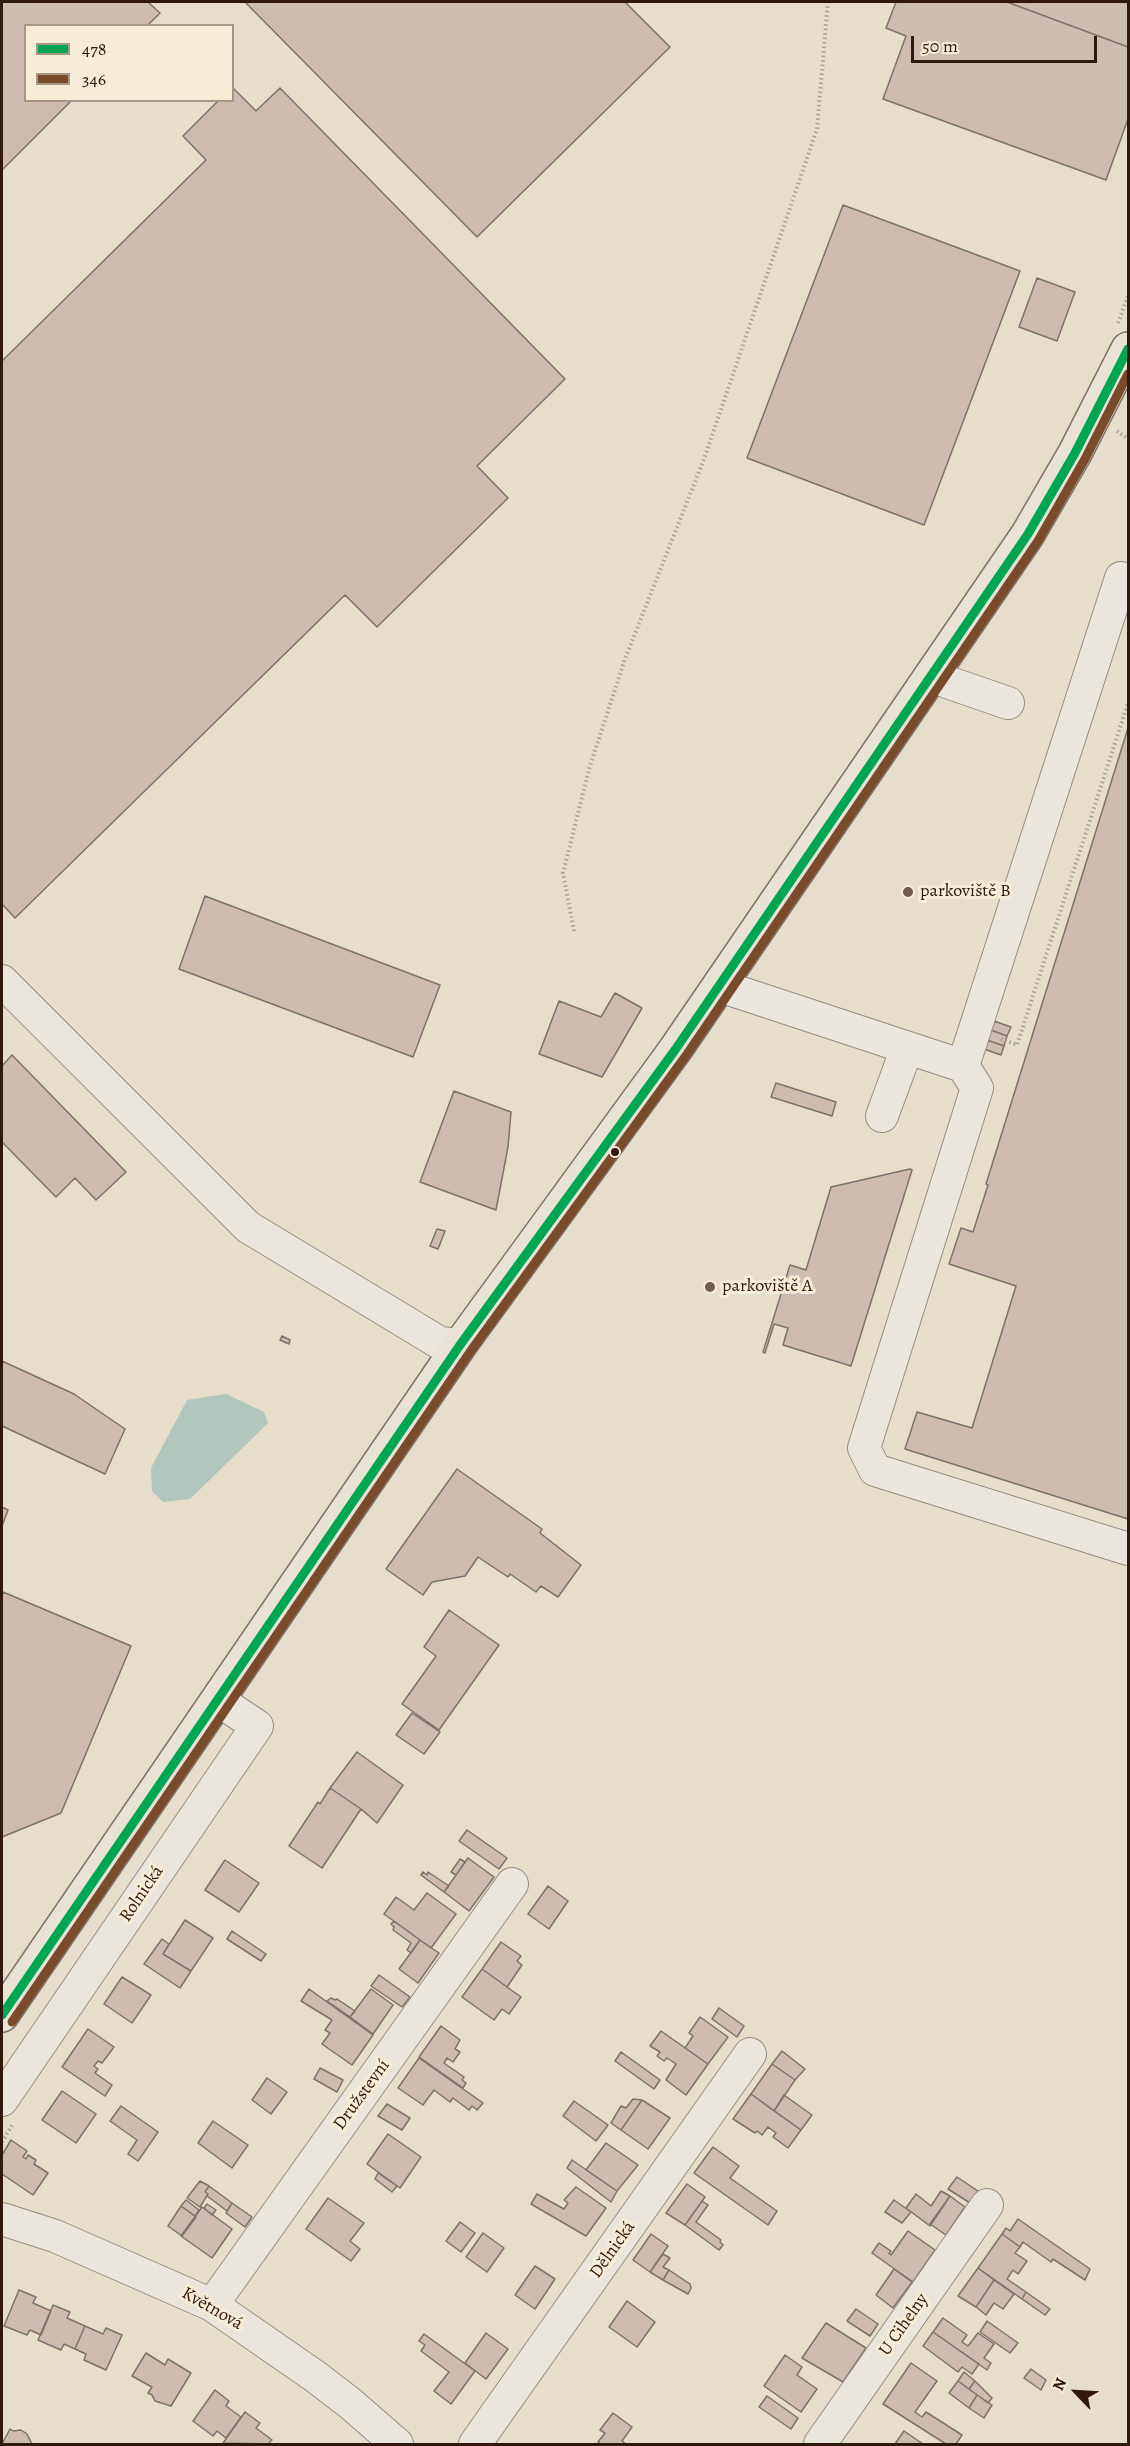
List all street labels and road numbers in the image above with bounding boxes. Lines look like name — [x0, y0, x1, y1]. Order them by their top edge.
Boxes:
street label: Rolnická — [115, 1862, 169, 1926]
street label: Družstevní — [329, 2056, 395, 2134]
street label: Dělnická — [586, 2217, 640, 2283]
street label: Květnová — [178, 2283, 246, 2335]
street label: U Cihelny — [875, 2290, 933, 2360]

